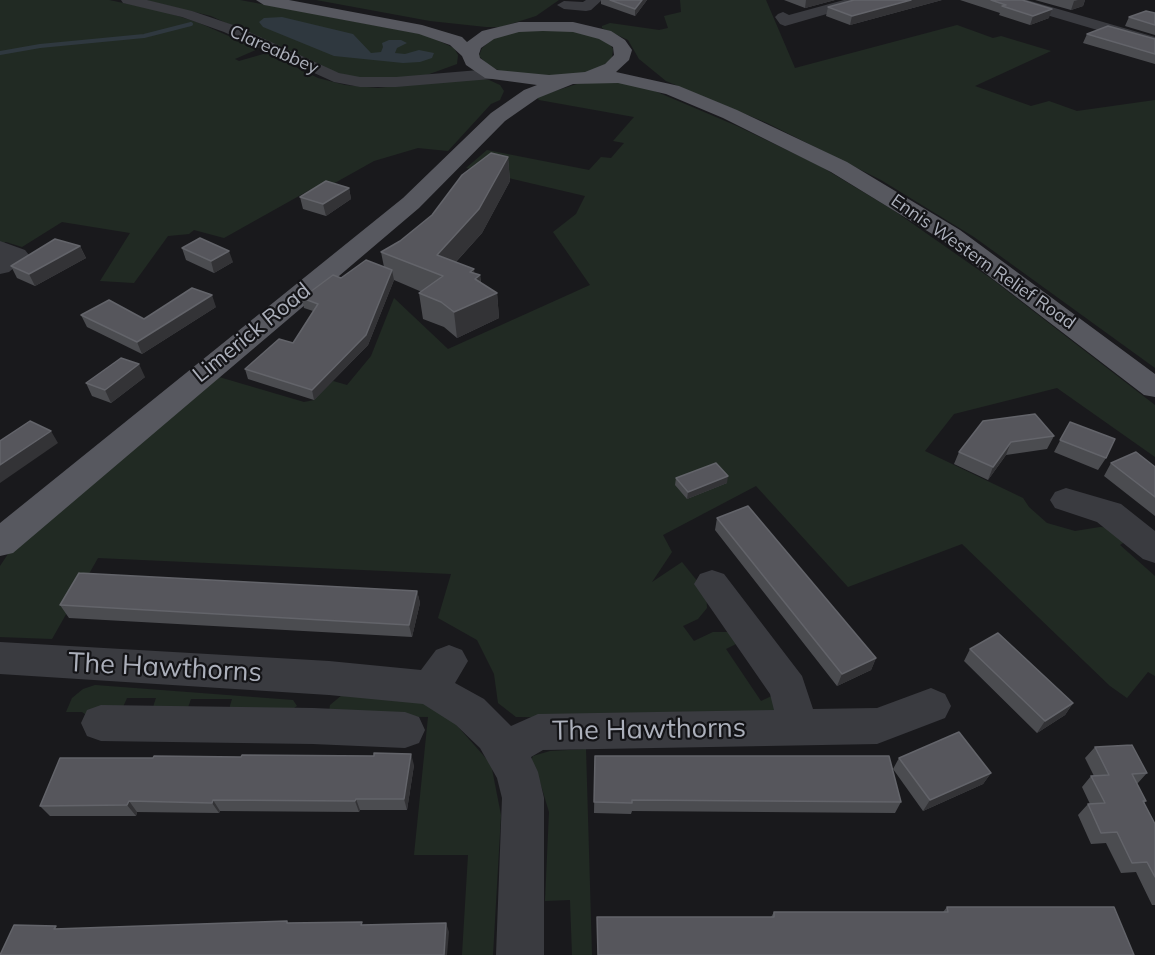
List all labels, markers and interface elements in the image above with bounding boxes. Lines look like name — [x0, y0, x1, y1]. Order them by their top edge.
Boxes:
street label: Clareabbey — [226, 21, 322, 79]
street label: Ennis Western Relief Road — [887, 190, 1079, 334]
street label: Limerick Road — [188, 278, 316, 388]
street label: The Hawthorns — [67, 647, 263, 689]
street label: The Hawthorns — [552, 712, 746, 748]

